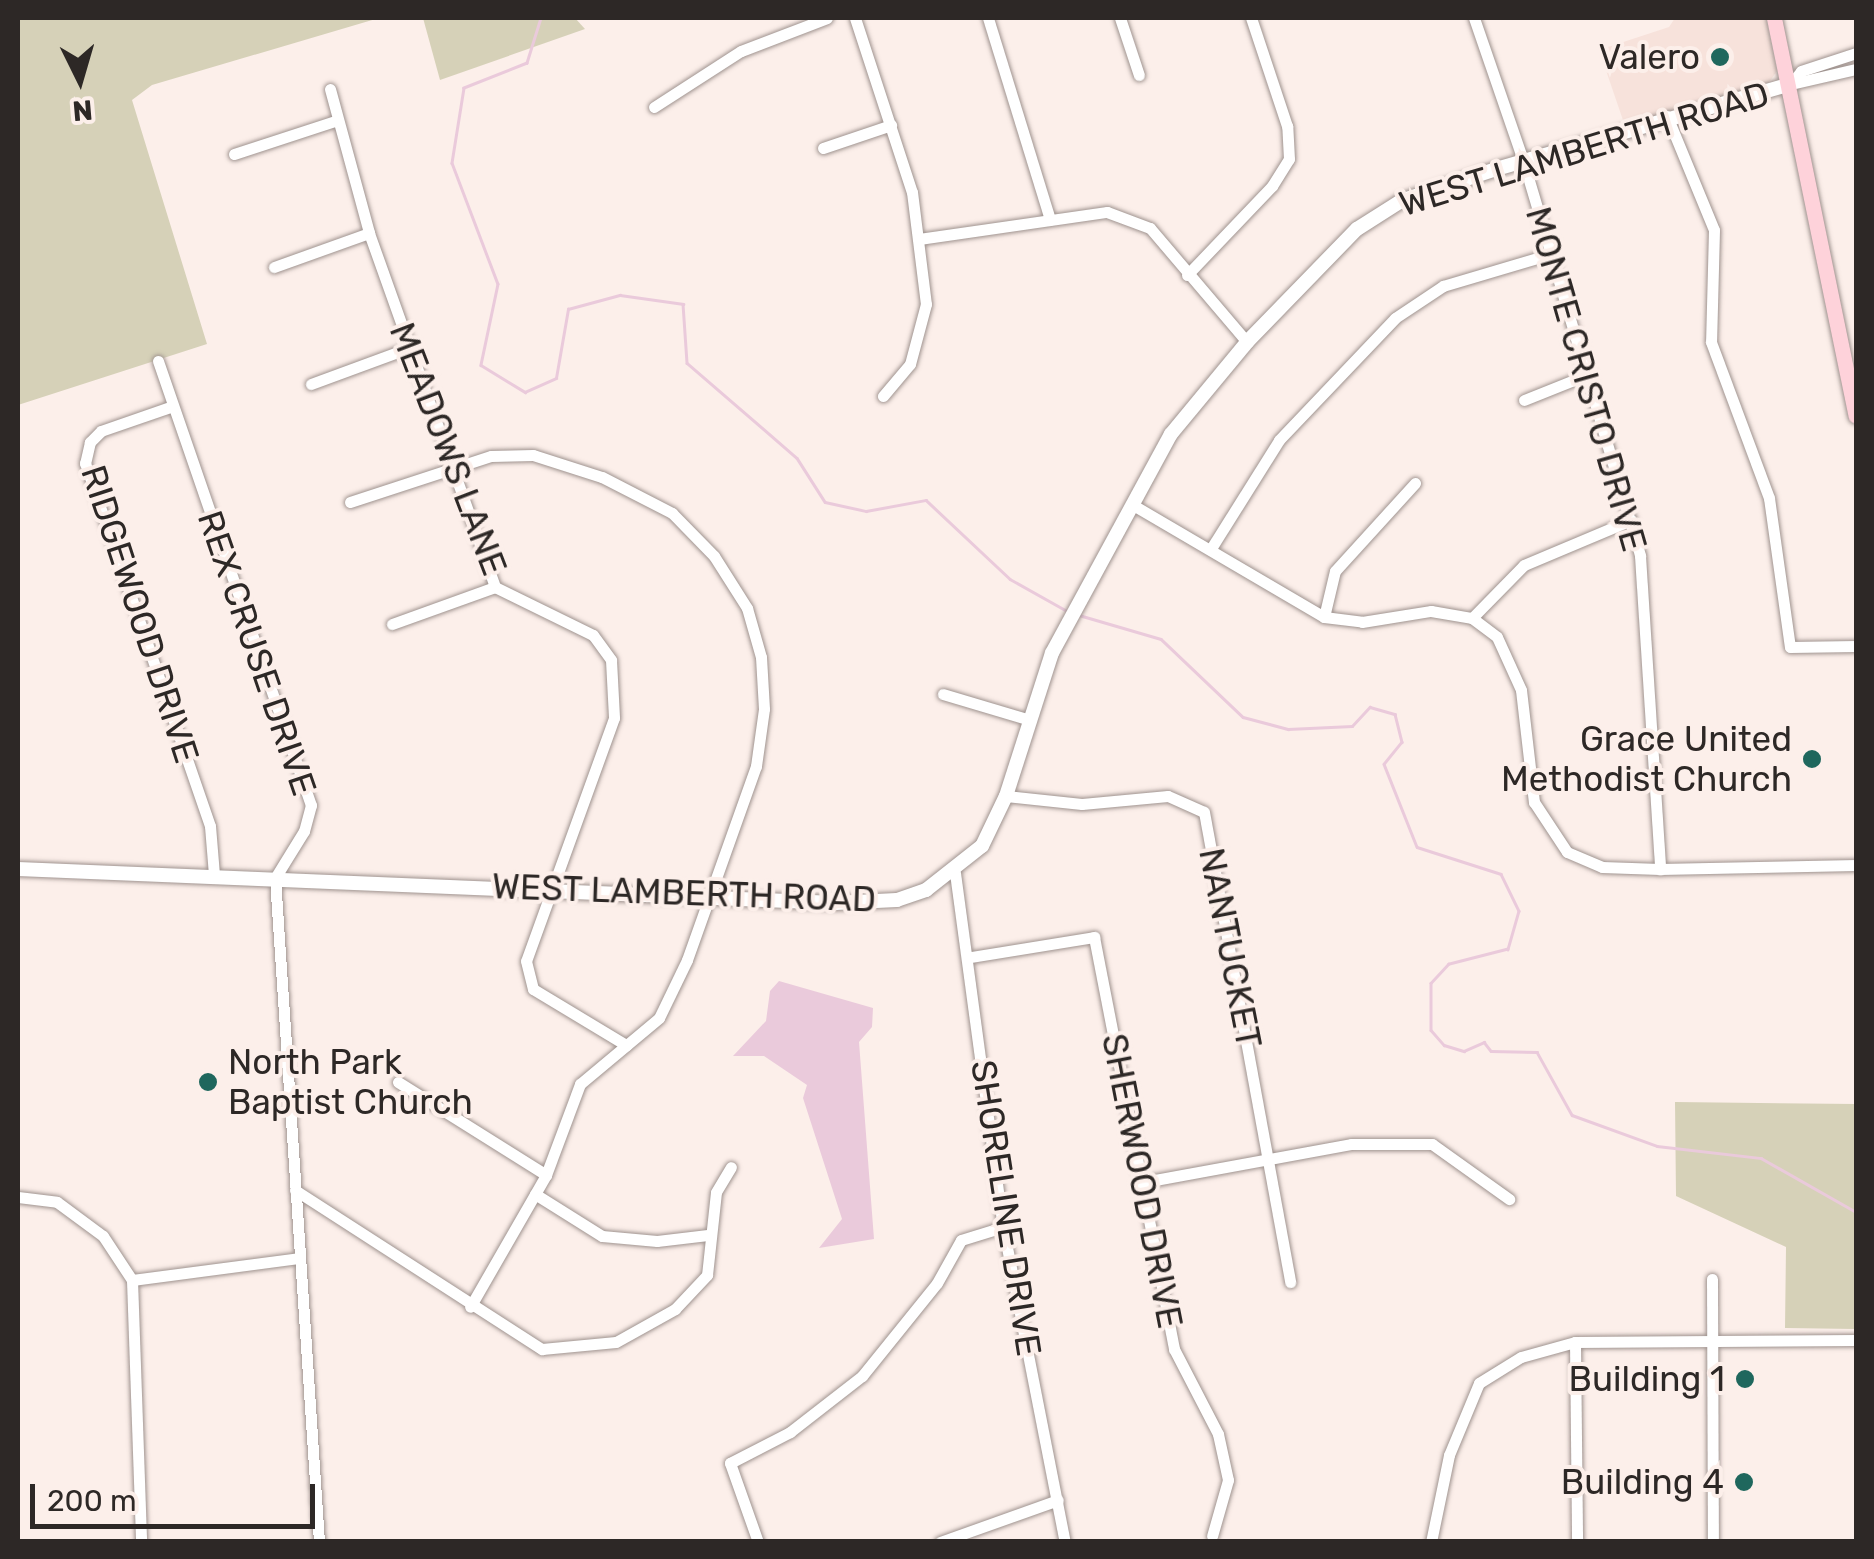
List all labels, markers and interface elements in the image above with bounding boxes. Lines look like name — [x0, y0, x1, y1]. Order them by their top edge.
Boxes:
north arrow — [30, 30, 130, 130]
place label: Valero — [1599, 36, 1700, 78]
marker: Valero — [1709, 46, 1731, 68]
street label: WEST LAMBERTH ROAD — [1394, 73, 1774, 225]
text: N — [71, 93, 94, 128]
street label: MONTE CRISTO DRIVE — [1517, 202, 1655, 556]
street label: MEADOWS LANE — [381, 317, 515, 581]
street label: RIDGEWOOD DRIVE — [72, 460, 208, 768]
street label: REX CRUSE DRIVE — [189, 505, 325, 801]
place label: Grace United Methodist Church — [1501, 718, 1792, 800]
marker: Grace United Methodist Church — [1801, 748, 1823, 770]
street label: NANTUCKET — [1190, 844, 1270, 1052]
street label: WEST LAMBERTH ROAD — [491, 865, 877, 921]
street label: SHERWOOD DRIVE — [1093, 1030, 1191, 1332]
place label: North Park Baptist Church — [228, 1041, 473, 1123]
street label: SHORELINE DRIVE — [962, 1057, 1050, 1359]
marker: North Park Baptist Church — [197, 1071, 219, 1093]
place label: Building 1 — [1569, 1358, 1725, 1400]
marker: Building 1 — [1734, 1368, 1756, 1390]
place label: Building 4 — [1561, 1461, 1724, 1503]
scale bar — [35, 1464, 320, 1526]
marker: Building 4 — [1733, 1471, 1755, 1493]
text: 200 m — [47, 1483, 137, 1519]

